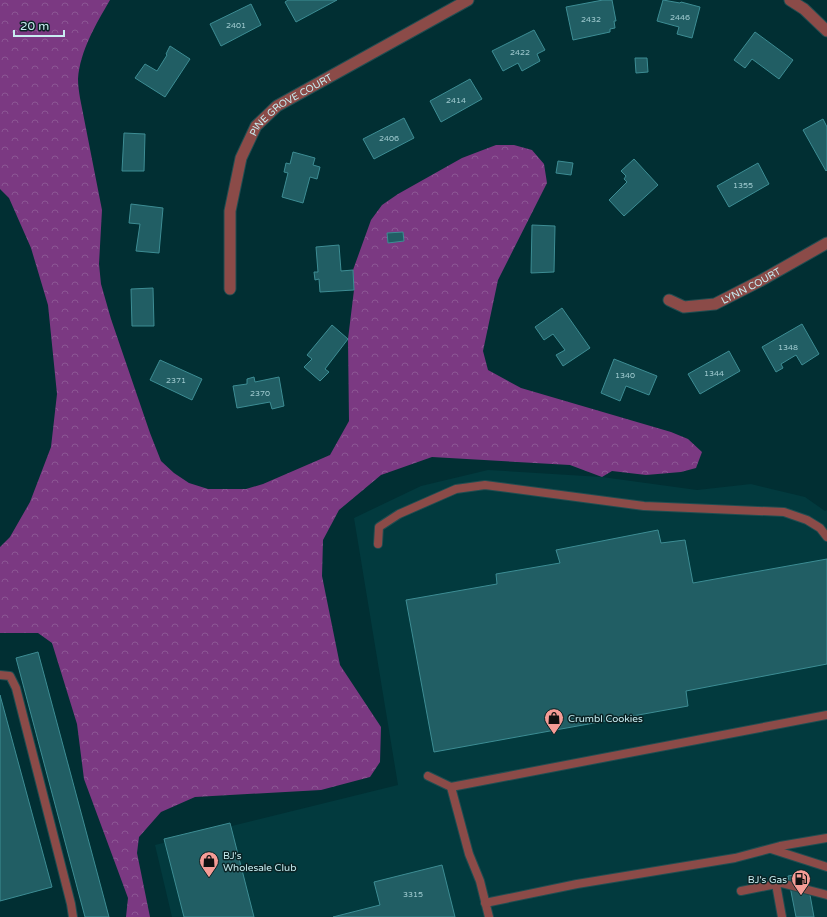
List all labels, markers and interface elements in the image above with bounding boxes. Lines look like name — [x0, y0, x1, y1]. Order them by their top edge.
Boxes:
scale bar — [14, 12, 64, 38]
house number: 2446 — [670, 13, 690, 22]
house number: 2432 — [581, 15, 601, 24]
text: 20 m — [20, 19, 49, 33]
house number: 2401 — [226, 21, 246, 30]
house number: 2422 — [510, 48, 530, 57]
street label: PINE GROVE COURT — [247, 72, 335, 138]
house number: 2414 — [446, 96, 466, 105]
house number: 2406 — [379, 134, 399, 143]
house number: 1355 — [733, 181, 753, 190]
street label: LYNN COURT — [719, 266, 783, 307]
house number: 1348 — [778, 343, 798, 352]
house number: 1344 — [704, 369, 724, 378]
house number: 1340 — [615, 371, 635, 380]
house number: 2371 — [166, 376, 186, 385]
house number: 2370 — [250, 389, 270, 398]
shop icon: Crumbl Cookies — [543, 707, 565, 735]
place label: Crumbl Cookies — [568, 713, 643, 725]
shop icon: BJ's Wholesale Club — [198, 850, 220, 878]
place label: BJ's Wholesale Club — [223, 850, 296, 874]
fuel station icon: BJ's Gas — [790, 868, 812, 896]
place label: BJ's Gas — [748, 874, 787, 886]
house number: 3315 — [403, 890, 423, 899]

